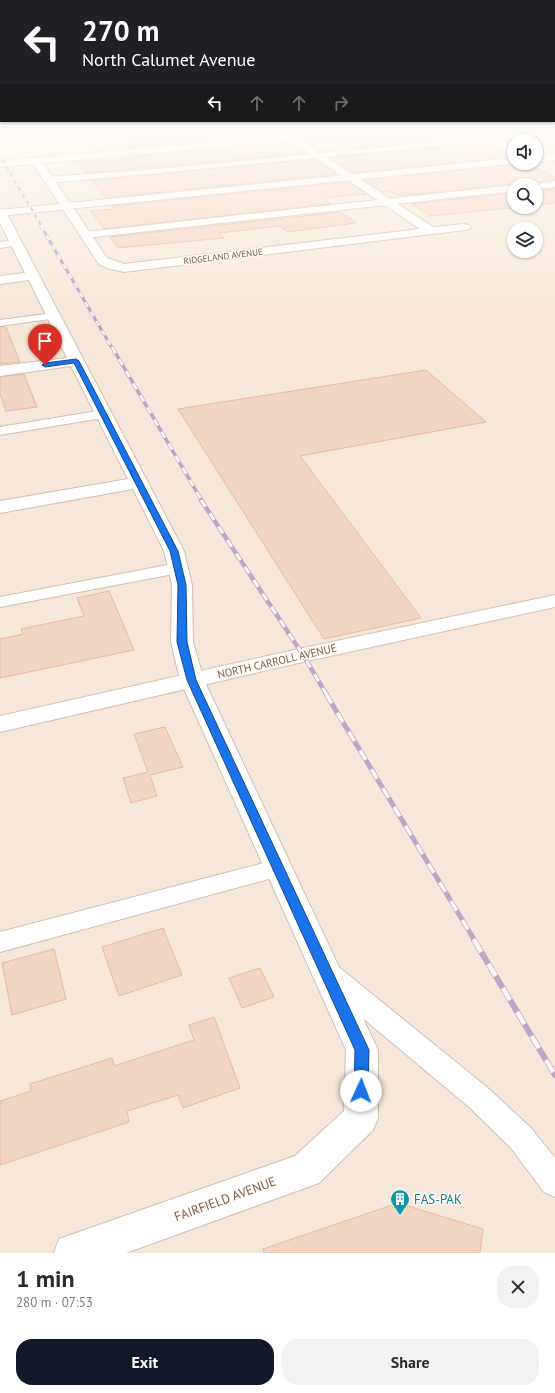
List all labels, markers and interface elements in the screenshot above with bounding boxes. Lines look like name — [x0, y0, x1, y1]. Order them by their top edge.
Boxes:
text: 270 m — [82, 12, 159, 49]
icon: left — [16, 16, 68, 68]
text: North Calumet Avenue — [82, 48, 255, 71]
icon: left — [204, 92, 226, 114]
icon: ahead — [246, 92, 268, 114]
icon: ahead — [288, 92, 310, 114]
icon: right — [330, 92, 352, 114]
map controls — [507, 134, 543, 258]
button: sound — [507, 134, 543, 170]
button: search — [507, 178, 543, 214]
button: layers — [507, 222, 543, 258]
street label: RIDGELAND AVENUE — [183, 246, 263, 266]
pin — [28, 324, 62, 365]
icon: arrive — [34, 330, 56, 352]
street label: NORTH CARROLL AVENUE — [216, 640, 338, 682]
position arrow — [340, 1070, 382, 1112]
street label: FAIRFIELD AVENUE — [172, 1173, 278, 1225]
building icon: FAS-PAK — [389, 1188, 411, 1216]
place label: FAS-PAK — [414, 1191, 462, 1208]
text: 1 min — [16, 1263, 75, 1294]
button: close — [497, 1266, 539, 1308]
text: 280 m · 07:53 — [16, 1294, 93, 1311]
button: Exit — [16, 1339, 274, 1385]
button: Share — [282, 1339, 539, 1385]

